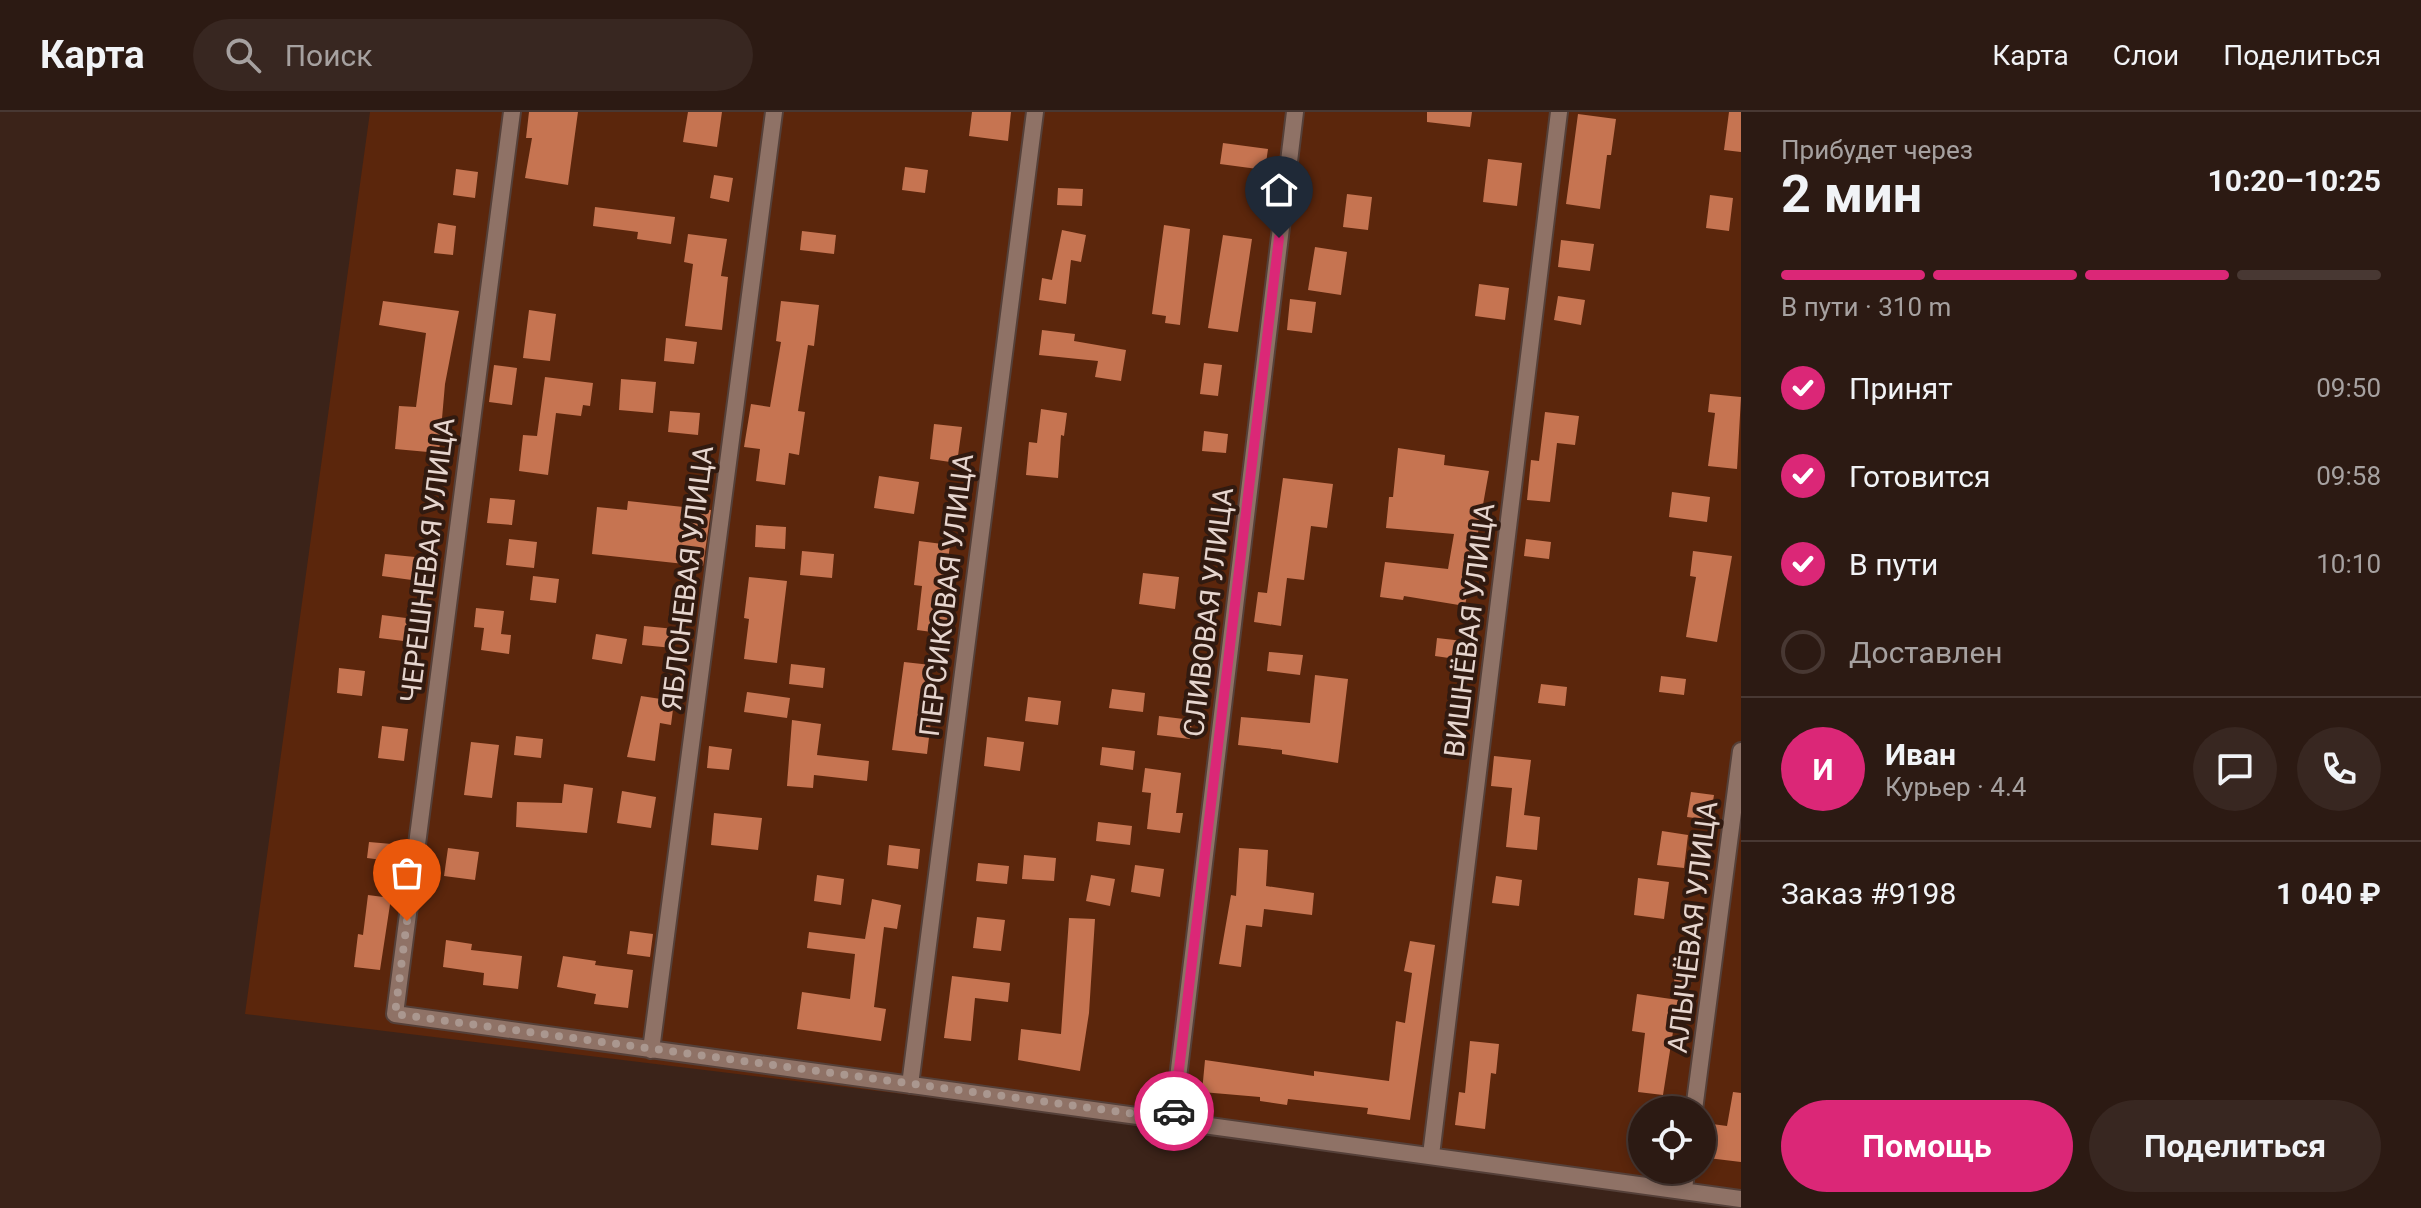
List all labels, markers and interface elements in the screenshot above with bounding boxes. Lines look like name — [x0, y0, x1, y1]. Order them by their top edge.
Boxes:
search box — [193, 19, 753, 91]
text: Карта — [40, 33, 145, 77]
icon: search — [221, 33, 265, 77]
text: Поиск — [285, 38, 372, 73]
text: Карта — [1992, 39, 2069, 72]
text: Слои — [2113, 39, 2179, 72]
text: Поделиться — [2223, 39, 2381, 72]
text: Прибудет через — [1781, 135, 1973, 165]
pin — [1245, 156, 1313, 238]
text: 10:20–10:25 — [2207, 163, 2381, 198]
text: 2 мин — [1781, 164, 1922, 225]
icon: home — [1257, 168, 1301, 212]
text: В пути · 310 m — [1781, 292, 1951, 322]
icon: check — [1781, 366, 1825, 410]
text: Принят — [1849, 371, 1953, 406]
text: 09:50 — [2316, 373, 2381, 403]
street label: ЧЕРЕШНЕВАЯ УЛИЦА — [394, 416, 461, 705]
street label: ЯБЛОНЕВАЯ УЛИЦА — [655, 444, 720, 712]
street label: ПЕРСИКОВАЯ УЛИЦА — [913, 452, 980, 738]
icon: check — [1781, 454, 1825, 498]
text: Готовится — [1849, 459, 1991, 494]
text: 09:58 — [2316, 461, 2381, 491]
street label: СЛИВОВАЯ УЛИЦА — [1177, 486, 1240, 739]
street label: ВИШНЁВАЯ УЛИЦА — [1438, 501, 1501, 759]
icon: check — [1781, 542, 1825, 586]
text: В пути — [1849, 547, 1938, 582]
text: 10:10 — [2316, 549, 2381, 579]
text: Доставлен — [1849, 635, 2003, 670]
button: chat — [2193, 727, 2277, 811]
button: phone — [2297, 727, 2381, 811]
text: Иван — [1885, 737, 1956, 772]
text: И — [1813, 752, 1834, 787]
text: Курьер · 4.4 — [1885, 772, 2026, 802]
street label: АЛЫЧЁВАЯ УЛИЦА — [1661, 799, 1724, 1055]
pin — [373, 839, 441, 921]
icon: bag — [385, 851, 429, 895]
text: Заказ #9198 — [1781, 876, 1956, 911]
text: 1 040 ₽ — [2276, 876, 2381, 911]
courier — [1134, 1071, 1214, 1151]
icon: car — [1152, 1089, 1196, 1133]
map controls — [1628, 1096, 1716, 1184]
button: locate — [1628, 1096, 1716, 1184]
button: Помощь — [1781, 1100, 2073, 1192]
button: Поделиться — [2089, 1100, 2381, 1192]

